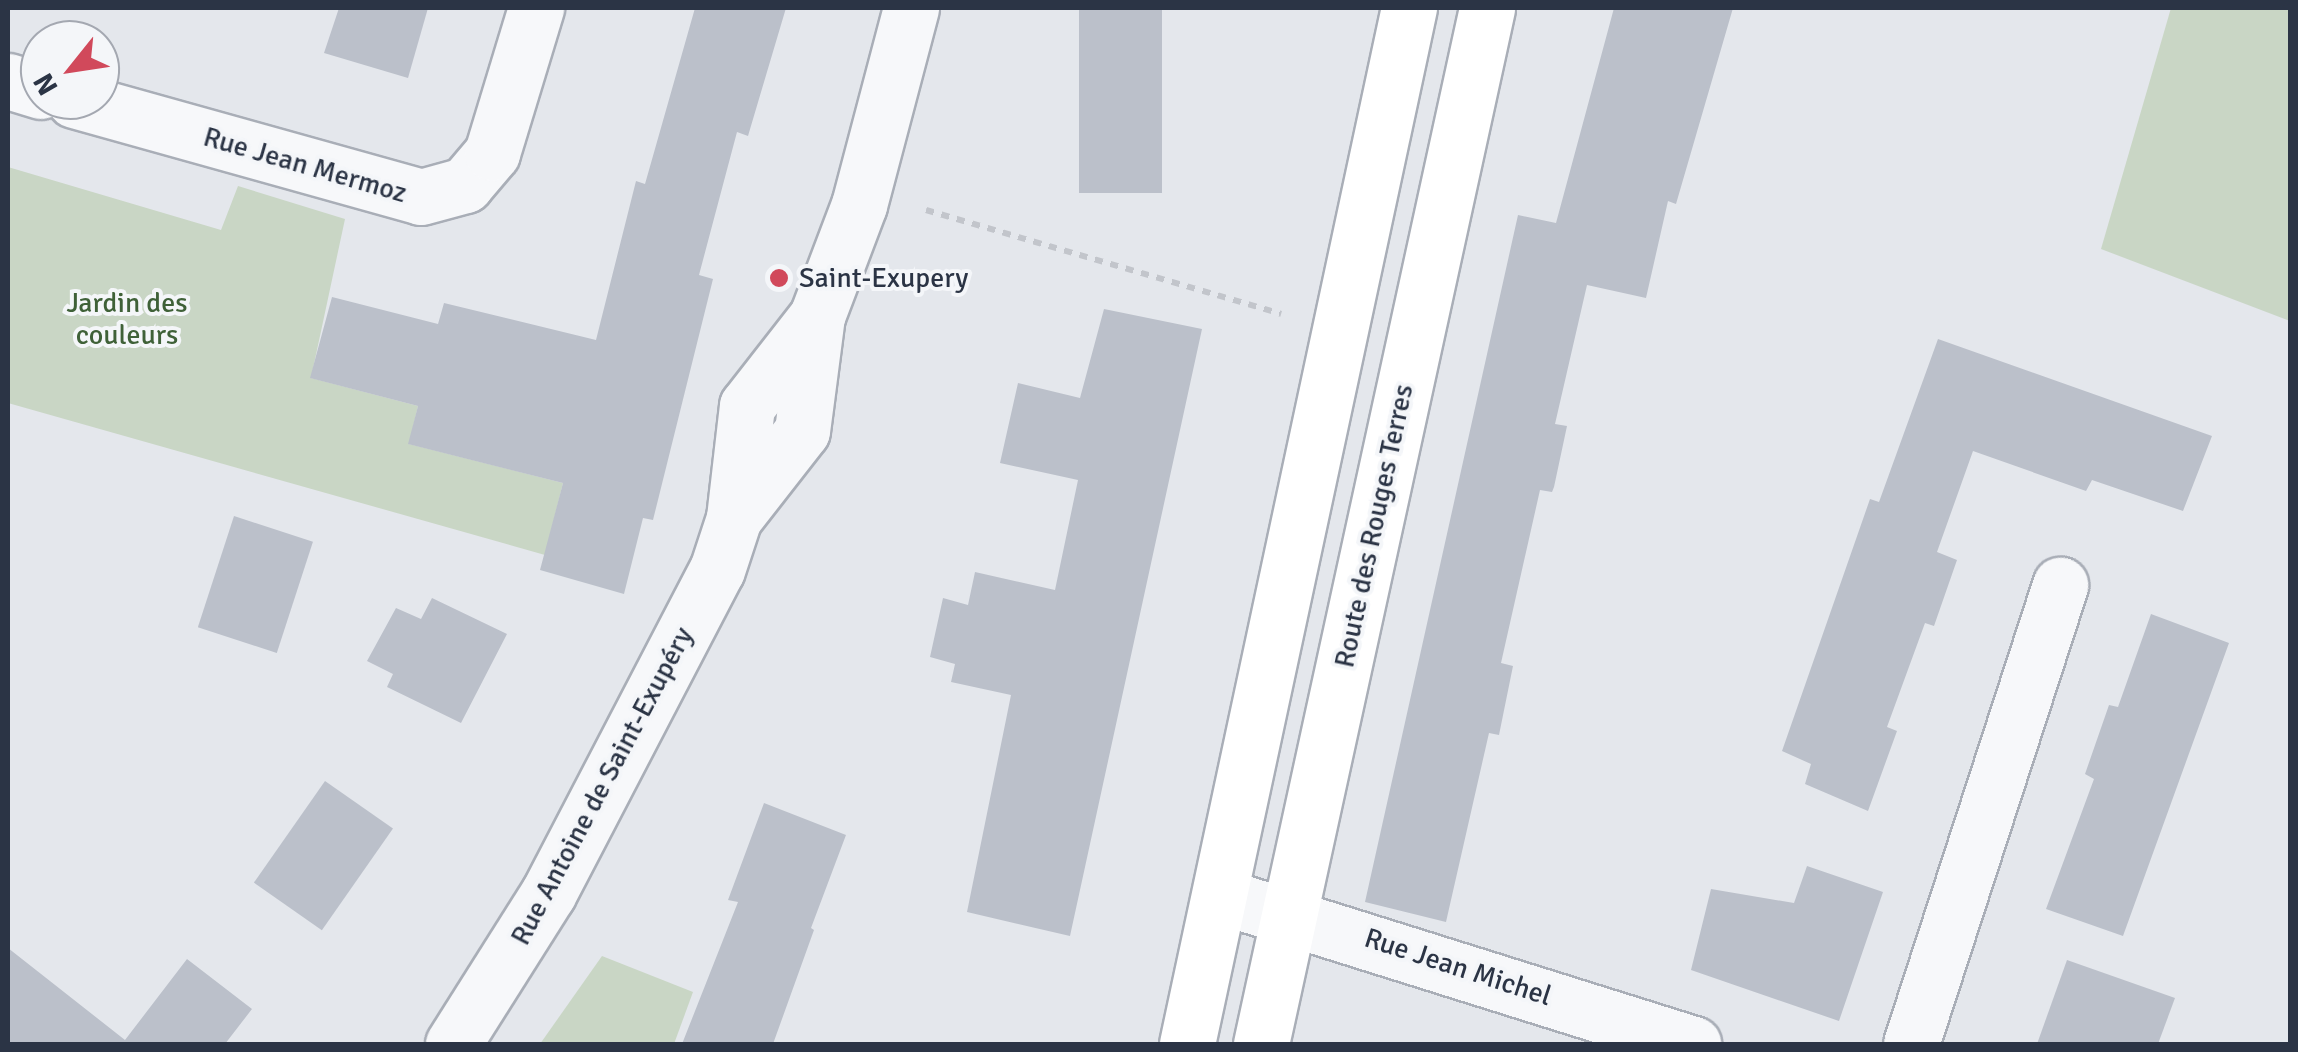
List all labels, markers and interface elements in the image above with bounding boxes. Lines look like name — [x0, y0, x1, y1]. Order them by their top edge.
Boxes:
north arrow — [20, 20, 120, 120]
text: N — [26, 67, 65, 101]
street label: Rue Jean Mermoz — [200, 120, 410, 210]
place label: Saint-Exupery — [799, 261, 968, 295]
marker: Saint-Exupery — [768, 267, 790, 289]
park label: Jardin des couleurs — [67, 286, 187, 352]
street label: Route des Rouges Terres — [1328, 381, 1420, 671]
street label: Rue Antoine de Saint-Exupéry — [504, 621, 700, 951]
street label: Rue Jean Michel — [1360, 921, 1556, 1013]

